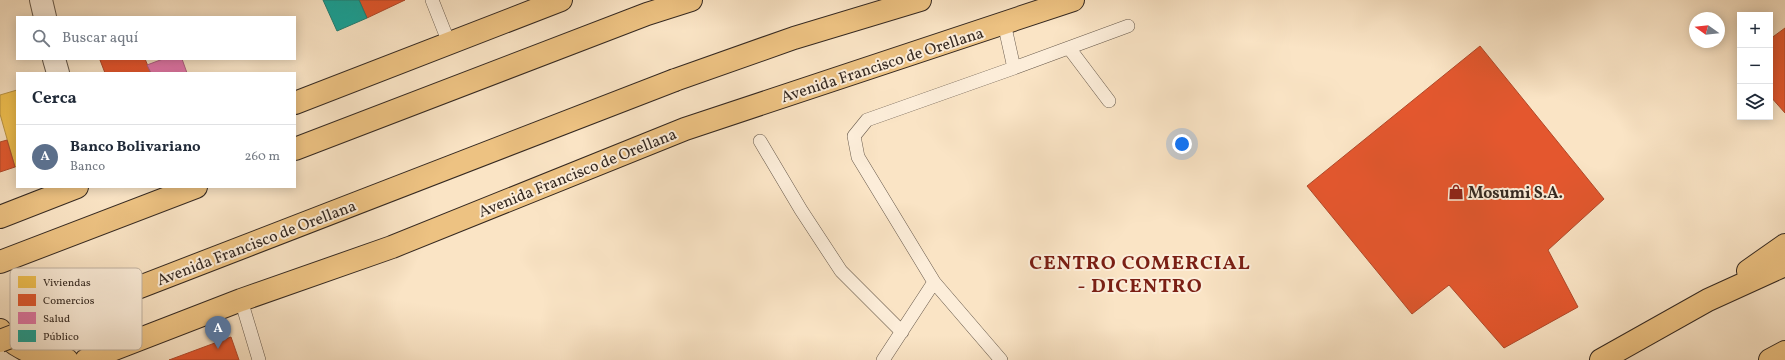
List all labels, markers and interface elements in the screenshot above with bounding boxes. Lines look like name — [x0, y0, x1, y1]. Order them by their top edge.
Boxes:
north arrow — [1689, 12, 1725, 48]
map controls — [1737, 12, 1773, 120]
button: + — [1737, 12, 1773, 48]
search box — [16, 16, 296, 60]
street label: Avenida Francisco de Orellana — [778, 23, 987, 109]
icon: search — [30, 27, 52, 49]
text: Buscar aquí — [62, 28, 138, 49]
button: − — [1737, 48, 1773, 84]
button: layers — [1737, 84, 1773, 120]
text: Cerca — [32, 87, 77, 110]
street label: Avenida Francisco de Orellana — [475, 124, 680, 224]
your location — [1172, 134, 1192, 154]
text: Banco Bolivariano — [70, 137, 201, 158]
text: A — [40, 148, 50, 166]
text: 260 m — [245, 148, 280, 166]
text: Banco — [70, 158, 105, 176]
shop icon: Mosumi S.A. — [1447, 183, 1465, 201]
place label: Mosumi S.A. — [1468, 183, 1563, 205]
street label: Avenida Francisco de Orellana — [154, 196, 360, 292]
district label: CENTRO COMERCIAL - DICENTRO — [1029, 250, 1251, 301]
legend — [10, 268, 142, 350]
text: Viviendas — [43, 276, 91, 291]
text: Comercios — [43, 294, 95, 309]
text: Salud — [43, 312, 70, 327]
pin: A — [205, 316, 231, 349]
text: Público — [43, 330, 79, 345]

